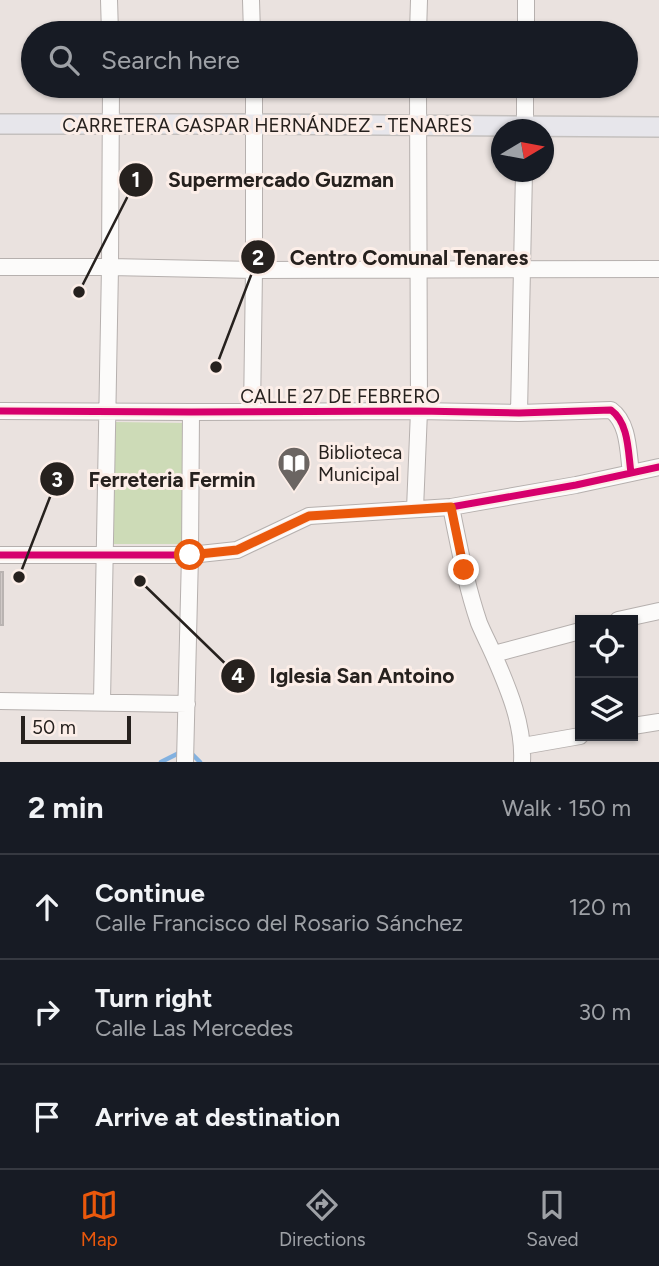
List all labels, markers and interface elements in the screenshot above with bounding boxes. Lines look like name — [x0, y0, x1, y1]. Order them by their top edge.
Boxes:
search box — [21, 21, 638, 98]
icon: search — [45, 41, 83, 79]
text: Search here — [101, 44, 240, 76]
street label: CARRETERA GASPAR HERNÁNDEZ - TENARES — [62, 114, 472, 137]
north arrow — [491, 119, 554, 182]
callout: Supermercado Guzman — [119, 159, 408, 201]
text: 1 — [132, 167, 140, 192]
text: Supermercado Guzman — [168, 167, 394, 192]
callout: Centro Comunal Tenares — [240, 236, 542, 278]
text: 2 — [252, 245, 264, 270]
text: Centro Comunal Tenares — [290, 245, 528, 270]
street label: CALLE 27 DE FEBRERO — [240, 385, 440, 408]
place label: Biblioteca Municipal — [318, 441, 402, 486]
library icon: Biblioteca Municipal — [275, 444, 313, 493]
callout: Ferreteria Fermin — [39, 458, 269, 500]
text: 3 — [51, 467, 63, 492]
text: Ferreteria Fermin — [89, 467, 256, 492]
route start — [174, 539, 205, 570]
route end — [448, 554, 479, 585]
map controls — [575, 615, 638, 741]
button: locate — [575, 615, 638, 678]
callout: Iglesia San Antoino — [221, 655, 469, 697]
text: 4 — [231, 663, 245, 688]
text: Iglesia San Antoino — [270, 663, 454, 688]
button: layers — [575, 678, 638, 741]
scale bar — [21, 713, 131, 745]
text: 50 m — [32, 716, 76, 739]
text: 2 min — [28, 789, 104, 826]
text: Walk · 150 m — [502, 794, 631, 822]
text: Continue — [95, 877, 205, 909]
icon: ahead — [28, 888, 66, 926]
text: 120 m — [569, 893, 631, 921]
text: Calle Francisco del Rosario Sánchez — [95, 909, 463, 937]
text: Turn right — [95, 982, 212, 1014]
icon: right — [28, 993, 66, 1031]
text: 30 m — [578, 998, 631, 1026]
text: Calle Las Mercedes — [95, 1014, 293, 1042]
icon: arrive — [28, 1098, 66, 1136]
text: Arrive at destination — [95, 1101, 340, 1133]
tab: Map — [80, 1186, 118, 1251]
tab: Directions — [279, 1186, 366, 1251]
tab: Saved — [526, 1186, 579, 1251]

